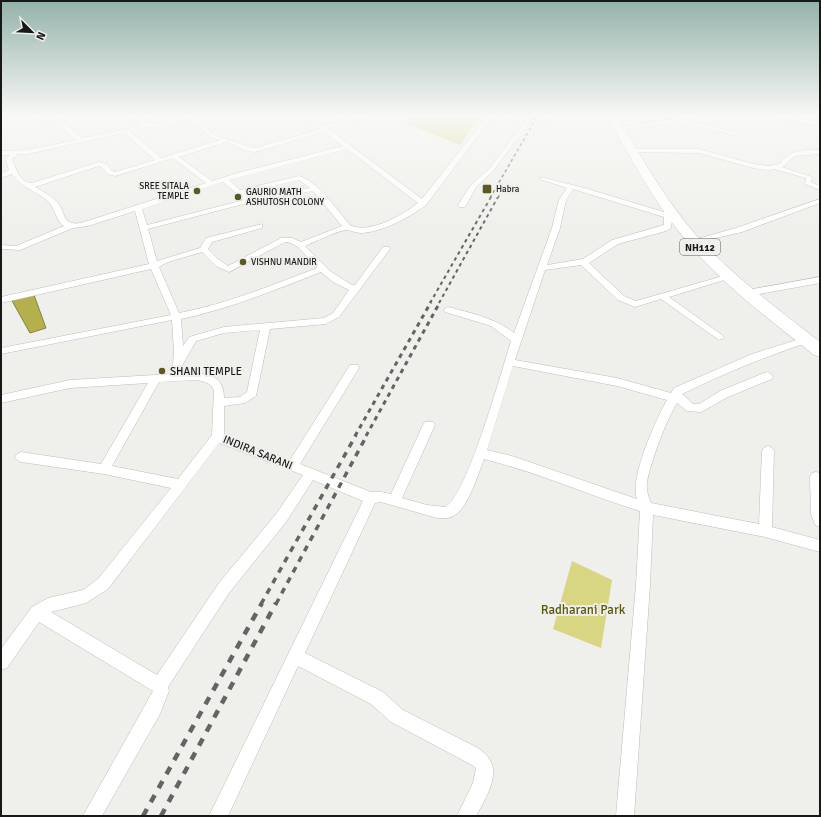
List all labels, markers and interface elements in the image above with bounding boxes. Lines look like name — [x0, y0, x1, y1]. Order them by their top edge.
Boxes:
north arrow — [12, 12, 52, 52]
text: N — [33, 30, 48, 42]
place label: SREE SITALA TEMPLE — [139, 181, 189, 202]
marker: Habra — [481, 183, 493, 195]
place label: Habra — [496, 184, 520, 195]
marker: SREE SITALA TEMPLE — [192, 186, 202, 196]
place label: GAURIO MATH ASHUTOSH COLONY — [246, 187, 325, 208]
marker: GAURIO MATH ASHUTOSH COLONY — [233, 192, 243, 202]
road number: NH112 — [680, 239, 720, 255]
marker: VISHNU MANDIR — [238, 257, 248, 267]
place label: VISHNU MANDIR — [251, 257, 317, 268]
place label: SHANI TEMPLE — [170, 365, 242, 378]
marker: SHANI TEMPLE — [157, 366, 167, 376]
street label: INDIRA SARANI — [221, 433, 294, 472]
park label: Radharani Park — [541, 602, 626, 618]

